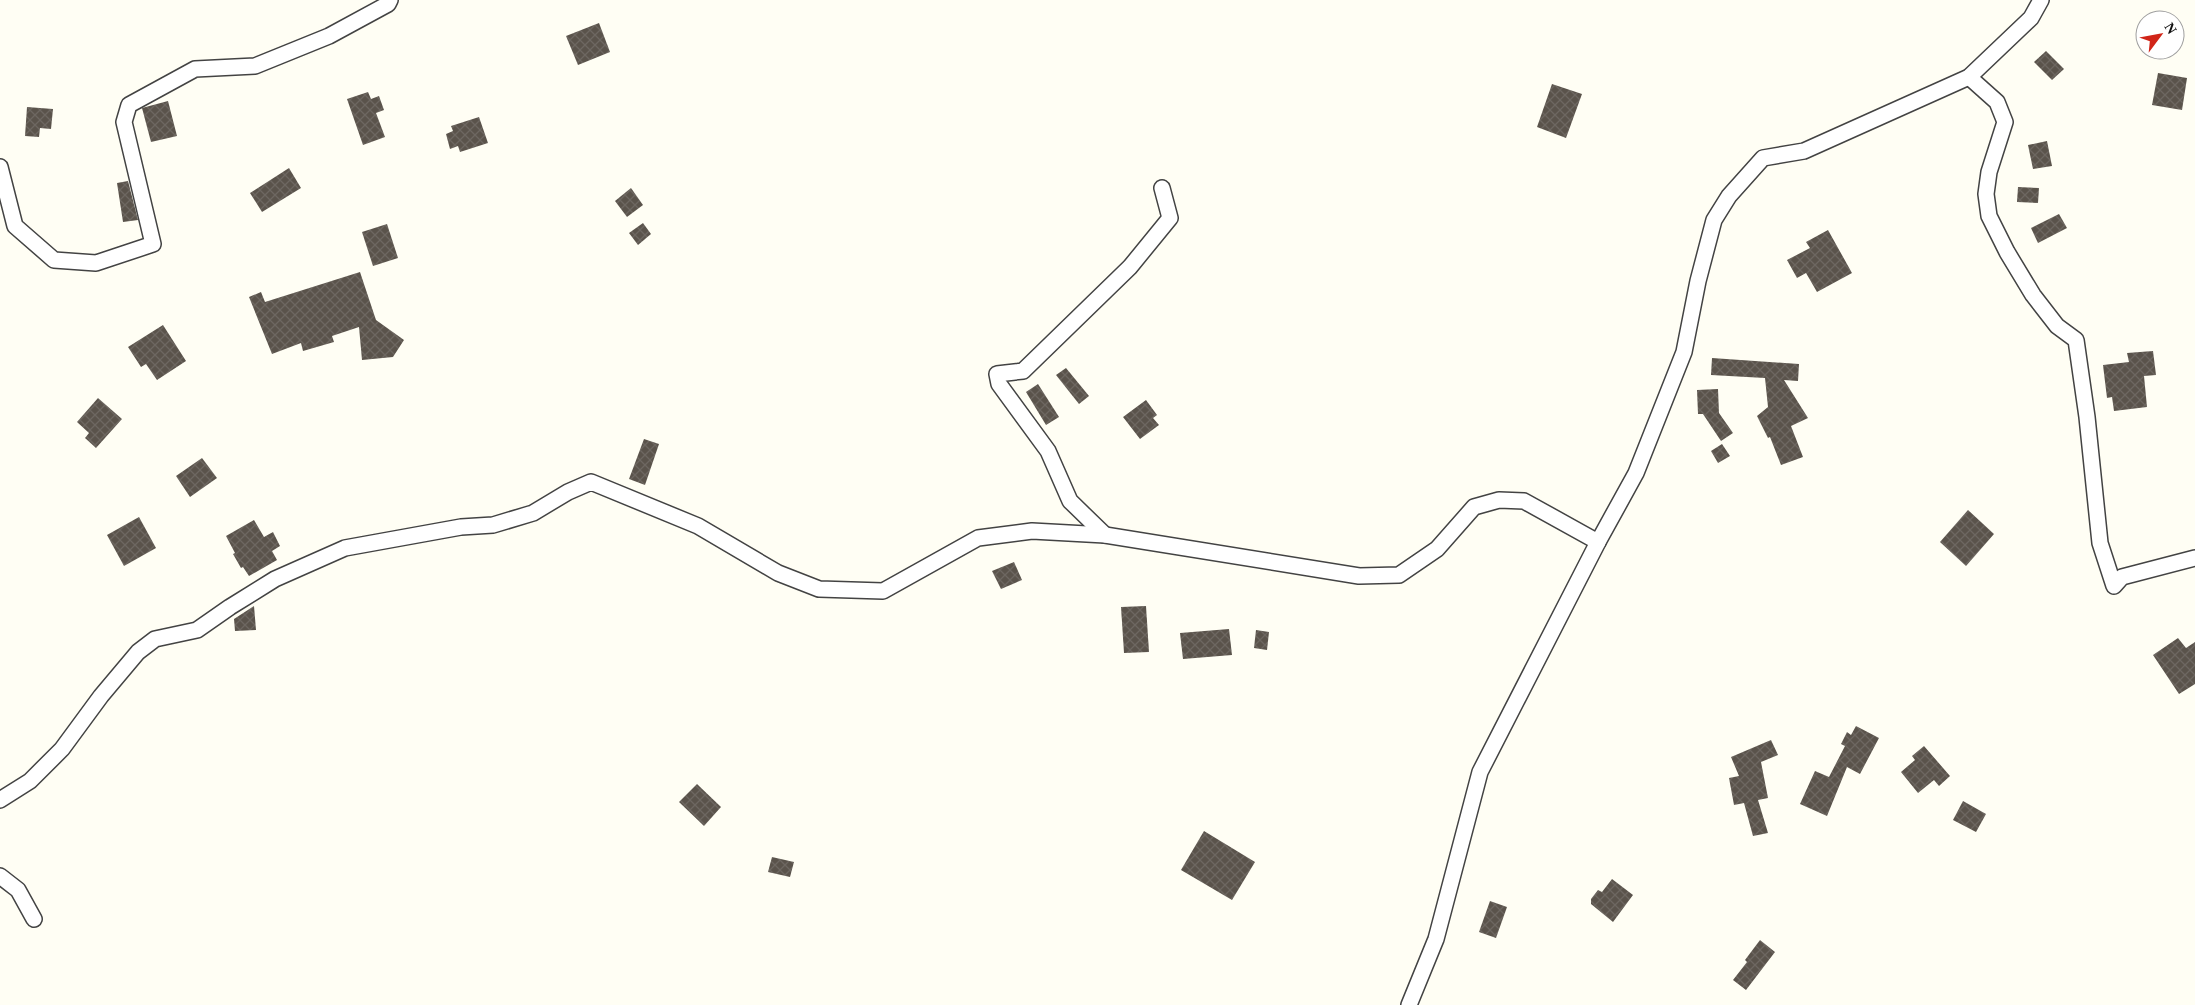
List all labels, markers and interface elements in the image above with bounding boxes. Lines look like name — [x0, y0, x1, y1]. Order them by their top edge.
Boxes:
north arrow — [2135, 10, 2185, 60]
text: N — [2162, 20, 2180, 37]

